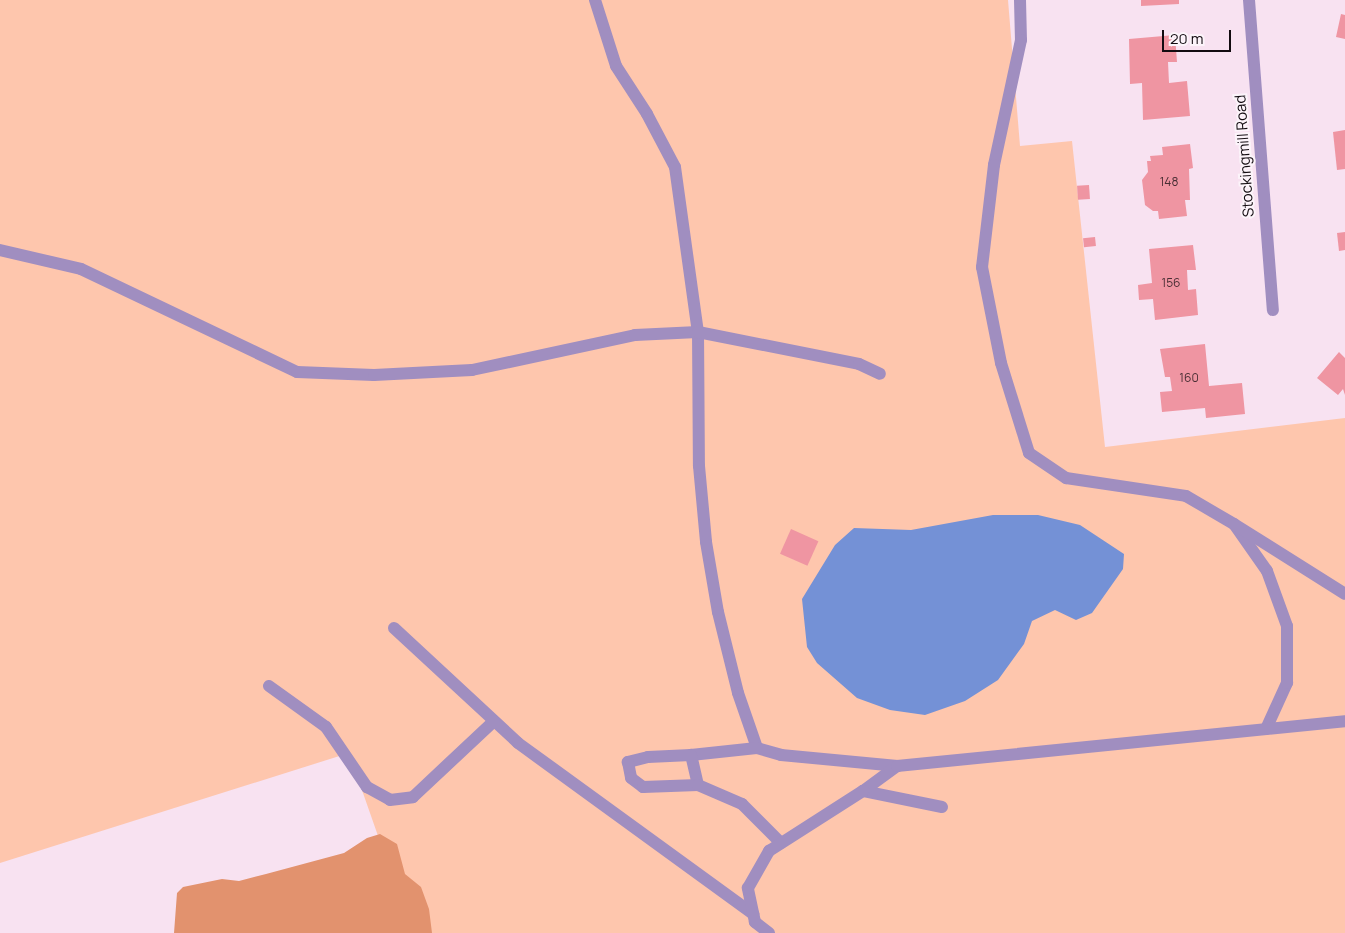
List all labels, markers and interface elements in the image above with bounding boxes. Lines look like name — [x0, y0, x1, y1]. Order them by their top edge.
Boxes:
scale bar — [1165, 20, 1234, 52]
text: 20 m — [1170, 28, 1203, 49]
street label: Stockingmill Road — [1231, 94, 1257, 218]
house number: 148 — [1160, 175, 1178, 189]
house number: 156 — [1161, 276, 1181, 290]
house number: 160 — [1179, 371, 1199, 385]

